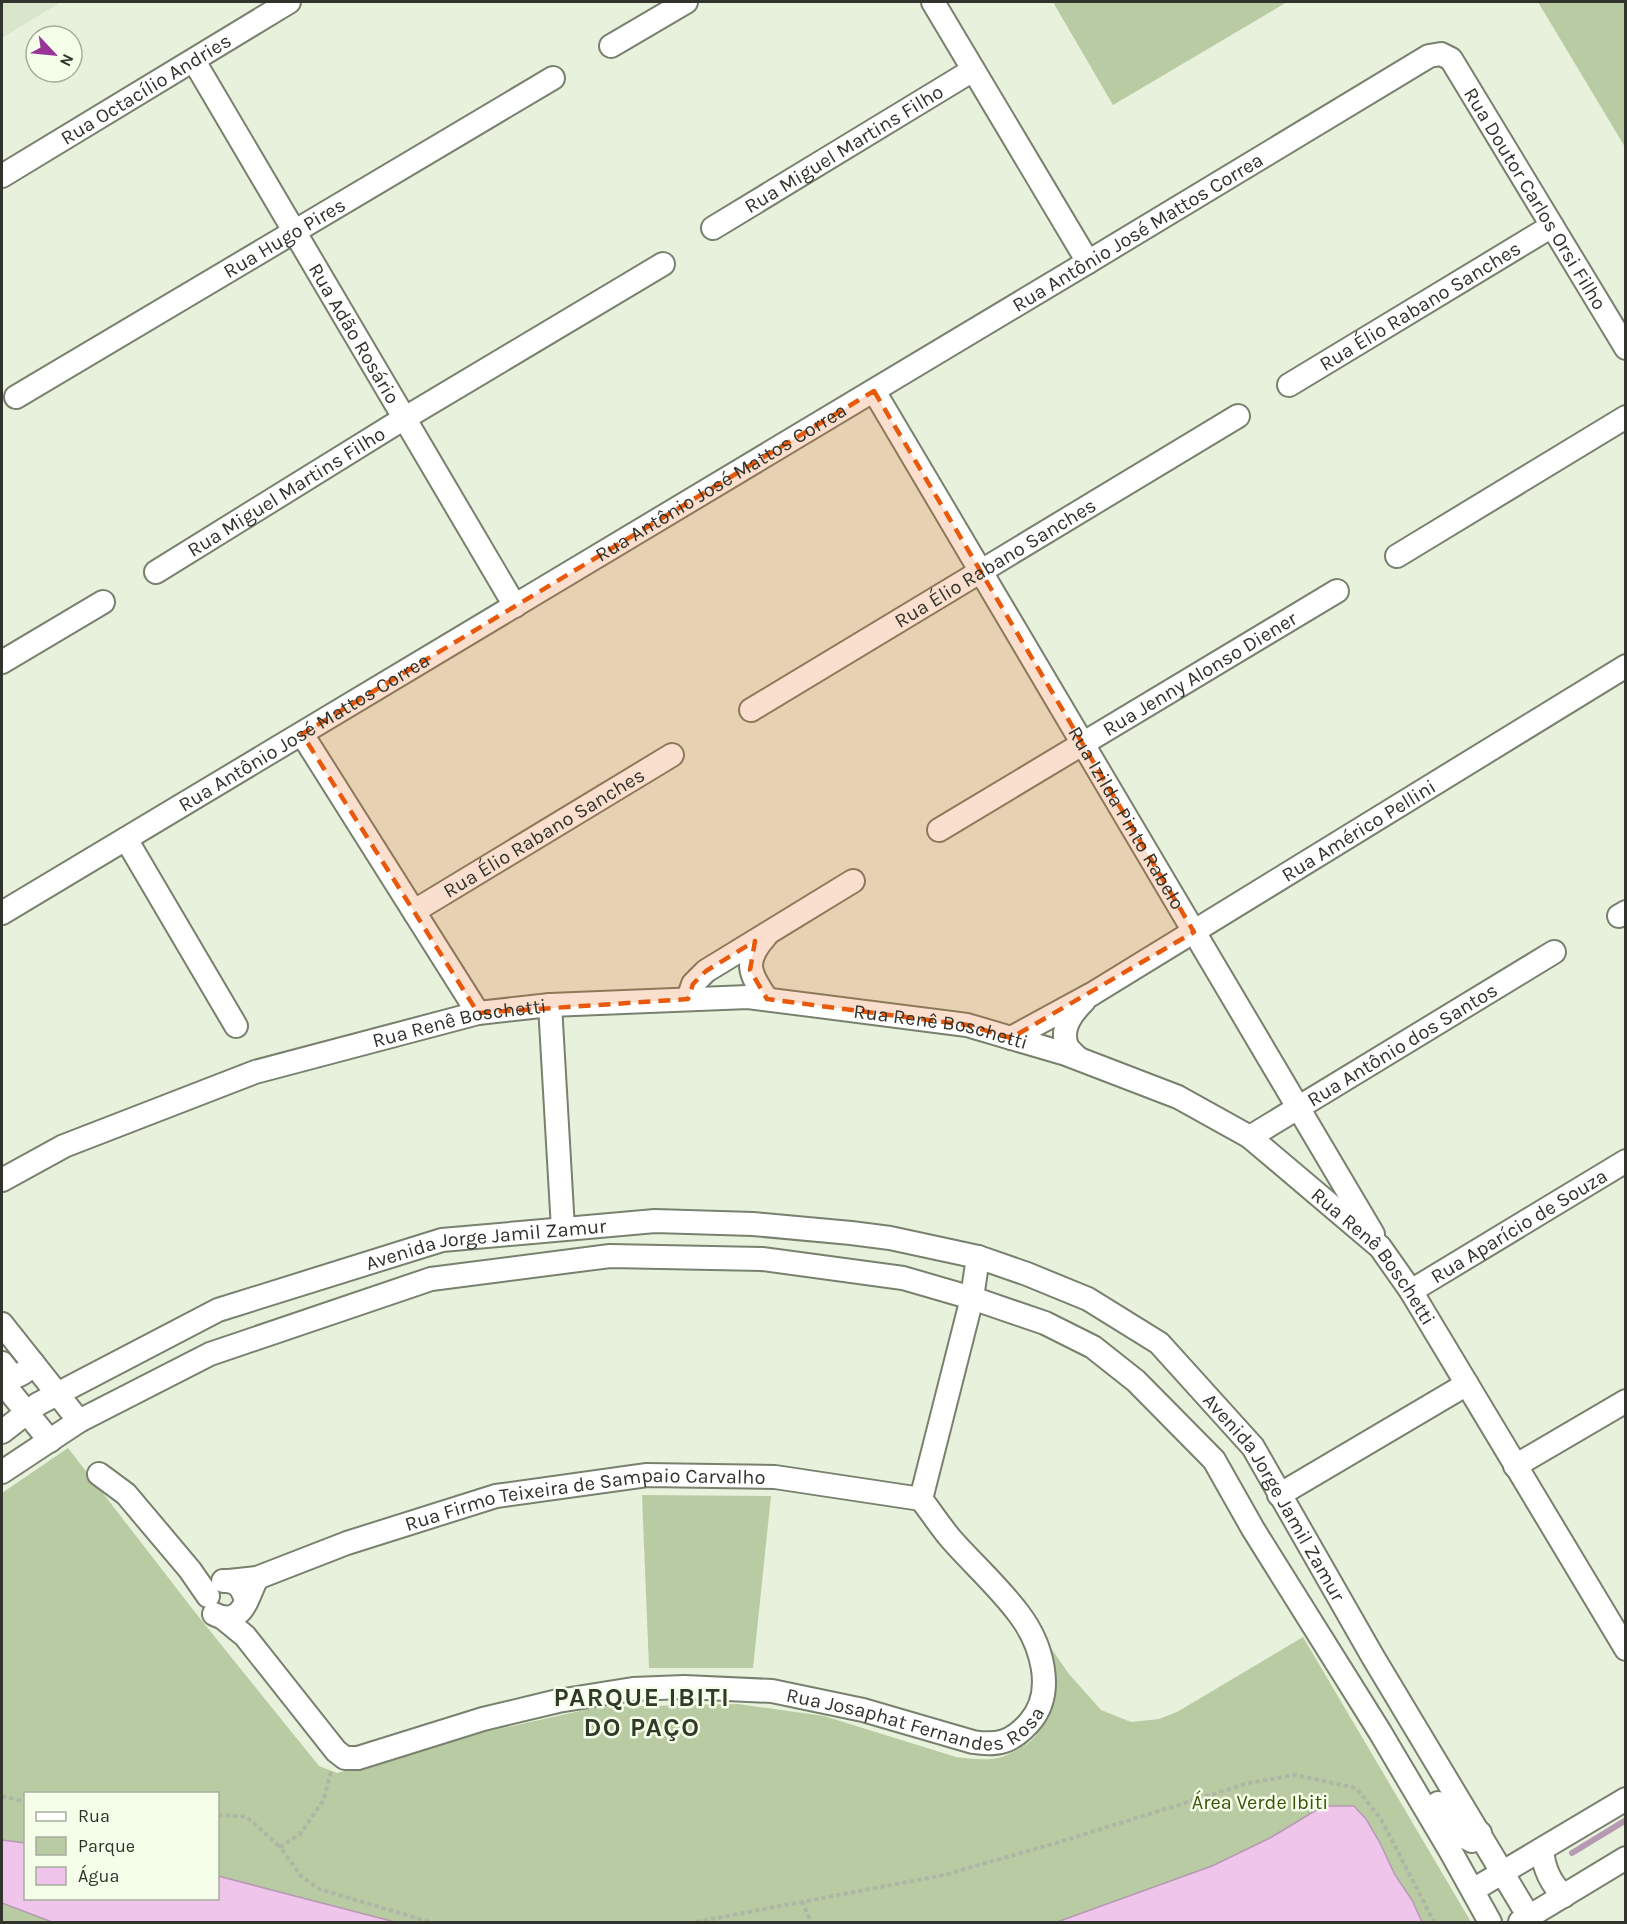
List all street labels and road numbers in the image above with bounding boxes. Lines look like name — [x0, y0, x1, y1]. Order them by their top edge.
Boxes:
street label: Rua Octacílio Andries — [56, 29, 235, 149]
street label: Rua Miguel Martins Filho — [740, 79, 947, 218]
street label: Rua Doutor Carlos Orsi Filho — [1459, 83, 1612, 314]
street label: Rua Antônio José Mattos Correa — [1008, 148, 1267, 316]
street label: Rua Hugo Pires — [219, 193, 349, 283]
street label: Rua Élio Rabano Sanches — [1315, 236, 1525, 375]
street label: Rua Adão Rosário — [304, 259, 405, 408]
street label: Rua Antônio José Mattos Correa — [591, 398, 850, 566]
street label: Rua Miguel Martins Filho — [183, 422, 389, 561]
street label: Rua Élio Rabano Sanches — [890, 493, 1100, 632]
street label: Rua Jenny Alonso Diener — [1098, 606, 1301, 741]
street label: Rua Antônio José Mattos Correa — [174, 648, 434, 816]
street label: Rua Izilda Pinto Rabelo — [1064, 722, 1190, 914]
street label: Rua Élio Rabano Sanches — [439, 763, 648, 902]
street label: Rua Américo Pellini — [1277, 774, 1440, 886]
street label: Rua Antônio dos Santos — [1303, 978, 1501, 1111]
street label: Rua Renê Boschetti — [370, 994, 547, 1052]
street label: Rua Renê Boschetti — [852, 999, 1031, 1054]
street label: Rua Aparício de Souza — [1426, 1164, 1611, 1288]
street label: Rua Renê Boschetti — [1307, 1183, 1440, 1329]
street label: Avenida Jorge Jamil Zamur — [363, 1214, 608, 1275]
street label: Avenida Jorge Jamil Zamur — [1198, 1388, 1351, 1606]
street label: Rua Firmo Teixeira de Sampaio Carvalho — [402, 1463, 766, 1536]
street label: Rua Josaphat Fernandes Rosa — [772, 1679, 1046, 1713]

